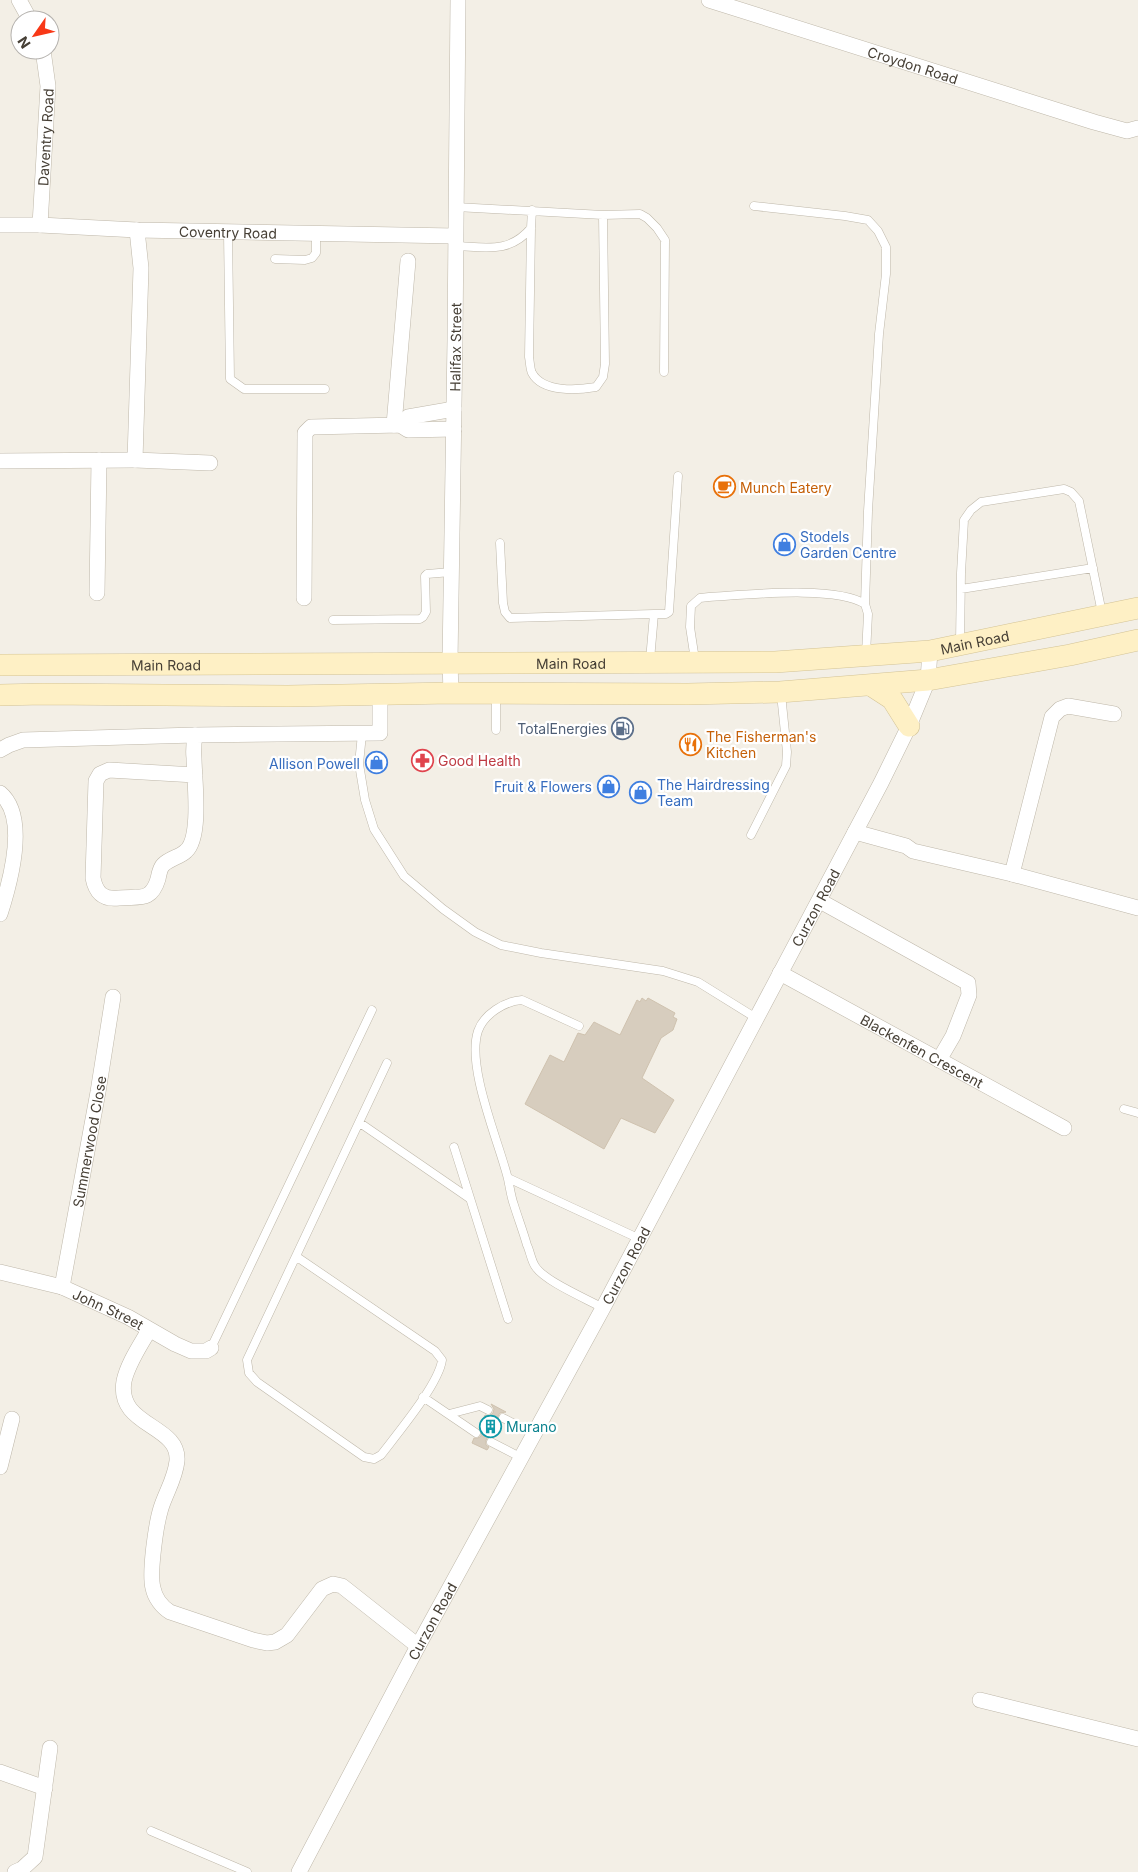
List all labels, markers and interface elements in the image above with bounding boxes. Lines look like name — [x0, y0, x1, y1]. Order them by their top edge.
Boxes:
north arrow — [10, 10, 60, 60]
text: N — [14, 33, 34, 52]
street label: Croydon Road — [866, 42, 960, 87]
street label: Daventry Road — [34, 88, 56, 186]
street label: Coventry Road — [179, 222, 277, 241]
street label: Halifax Street — [446, 302, 464, 392]
cafe icon: Munch Eatery — [712, 475, 736, 499]
place label: Munch Eatery — [740, 479, 832, 496]
place label: Stodels Garden Centre — [800, 528, 897, 561]
shop icon: Stodels Garden Centre — [772, 532, 796, 556]
street label: Main Road — [939, 626, 1011, 657]
street label: Main Road — [536, 654, 606, 671]
street label: Main Road — [131, 656, 201, 673]
fuel station icon: TotalEnergies — [611, 716, 635, 740]
place label: TotalEnergies — [517, 720, 607, 737]
place label: The Fisherman's Kitchen — [706, 728, 816, 761]
restaurant icon: The Fisherman's Kitchen — [678, 732, 702, 756]
pharmacy icon: Good Health — [410, 748, 434, 772]
shop icon: Allison Powell — [364, 751, 388, 775]
place label: Good Health — [438, 752, 521, 769]
place label: Allison Powell — [269, 755, 360, 772]
shop icon: Fruit & Flowers — [596, 774, 620, 798]
place label: The Hairdressing Team — [657, 776, 770, 809]
place label: Fruit & Flowers — [494, 778, 592, 795]
shop icon: The Hairdressing Team — [629, 780, 653, 804]
street label: Curzon Road — [788, 866, 843, 949]
street label: Blackenfen Crescent — [858, 1010, 987, 1091]
street label: Summerwood Close — [68, 1074, 109, 1209]
street label: Curzon Road — [598, 1223, 653, 1307]
street label: John Street — [70, 1285, 147, 1333]
building icon: Murano — [478, 1414, 502, 1438]
place label: Murano — [506, 1418, 557, 1435]
street label: Curzon Road — [404, 1579, 460, 1663]

